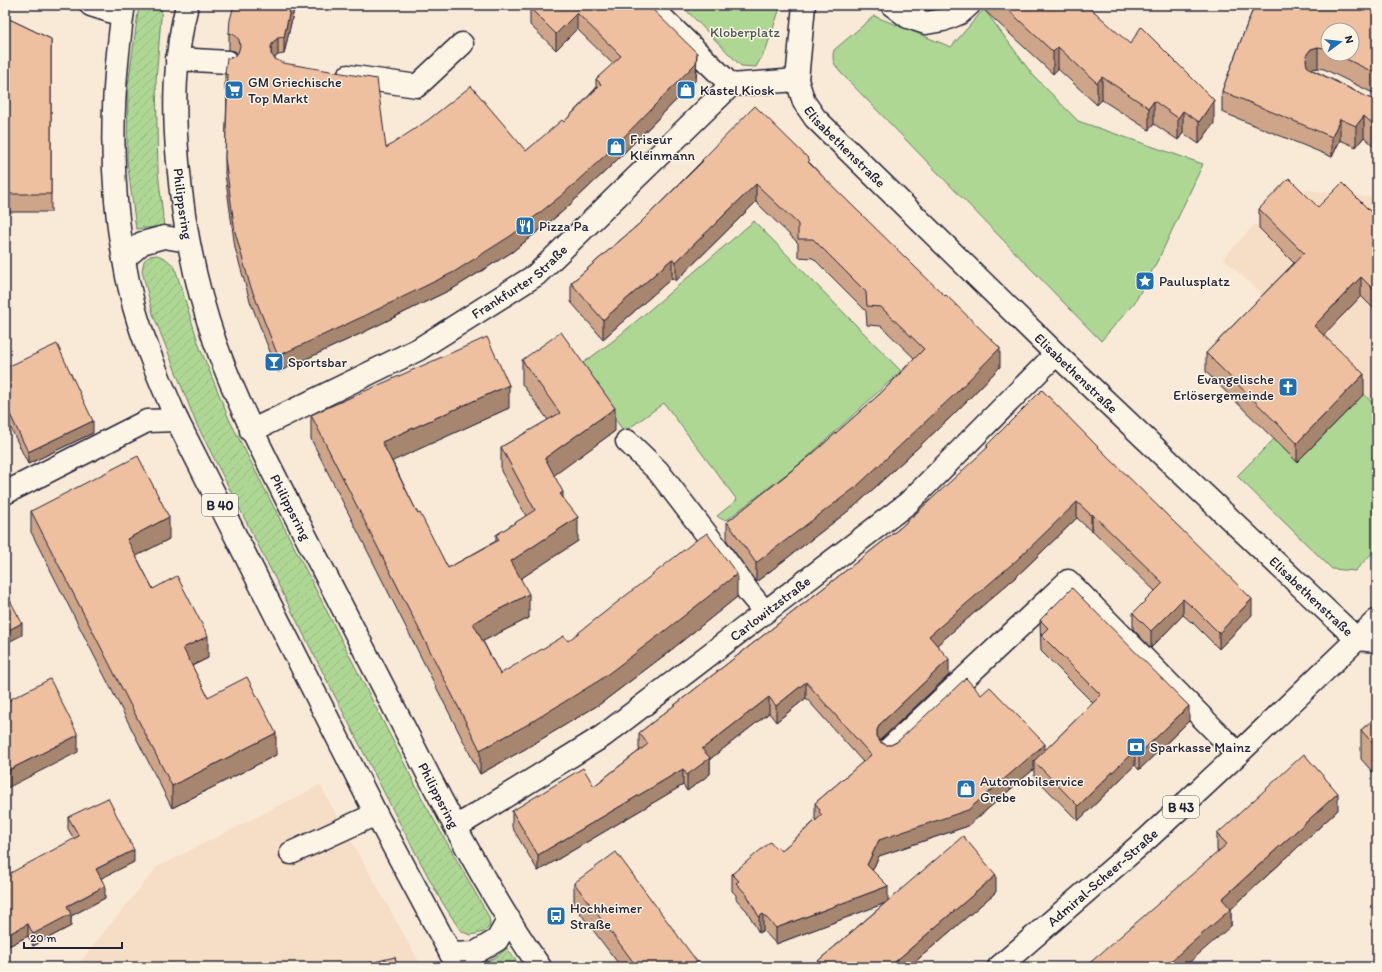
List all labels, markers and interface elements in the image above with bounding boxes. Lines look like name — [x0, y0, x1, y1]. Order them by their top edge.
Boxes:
north arrow — [1320, 22, 1360, 62]
park label: Kloberplatz — [710, 24, 780, 41]
text: N — [1342, 34, 1356, 45]
place label: GM Griechische Top Markt — [248, 74, 342, 107]
supermarket icon: GM Griechische Top Markt — [223, 79, 245, 101]
shop icon: Kastel Kiosk — [675, 79, 697, 101]
place label: Kastel Kiosk — [700, 82, 775, 99]
street label: Elisabethenstraße — [800, 102, 889, 191]
place label: Friseur Kleinmann — [630, 131, 696, 164]
shop icon: Friseur Kleinmann — [605, 136, 627, 158]
street label: Philippsring — [170, 167, 197, 242]
restaurant icon: Pizza Pa — [514, 215, 536, 237]
place label: Pizza Pa — [539, 218, 589, 235]
street label: Frankfurter Straße — [468, 241, 571, 322]
place icon: Paulusplatz — [1134, 270, 1156, 292]
place label: Paulusplatz — [1159, 273, 1230, 290]
street label: Elisabethenstraße — [1031, 329, 1122, 417]
bar icon: Sportsbar — [263, 351, 285, 373]
place label: Sportsbar — [288, 354, 347, 371]
place label: Evangelische Erlösergemeinde — [1173, 371, 1274, 404]
church icon: Evangelische Erlösergemeinde — [1277, 376, 1299, 398]
street label: Philippsring — [267, 471, 315, 544]
road number: B 40 — [202, 494, 238, 516]
street label: Elisabethenstraße — [1266, 553, 1357, 640]
street label: Carlowitzstraße — [726, 572, 814, 645]
bank icon: Sparkasse Mainz — [1125, 736, 1147, 758]
place label: Sparkasse Mainz — [1150, 739, 1251, 756]
street label: Philippsring — [415, 759, 463, 832]
place label: Automobilservice Grebe — [980, 773, 1084, 806]
shop icon: Automobilservice Grebe — [955, 778, 977, 800]
road number: B 43 — [1163, 796, 1199, 818]
street label: Admiral-Scheer-Straße — [1044, 825, 1162, 930]
place label: Hochheimer Straße — [570, 900, 643, 933]
bus stop icon: Hochheimer Straße — [545, 905, 567, 927]
scale bar — [24, 924, 122, 950]
text: 20 m — [30, 931, 57, 945]

